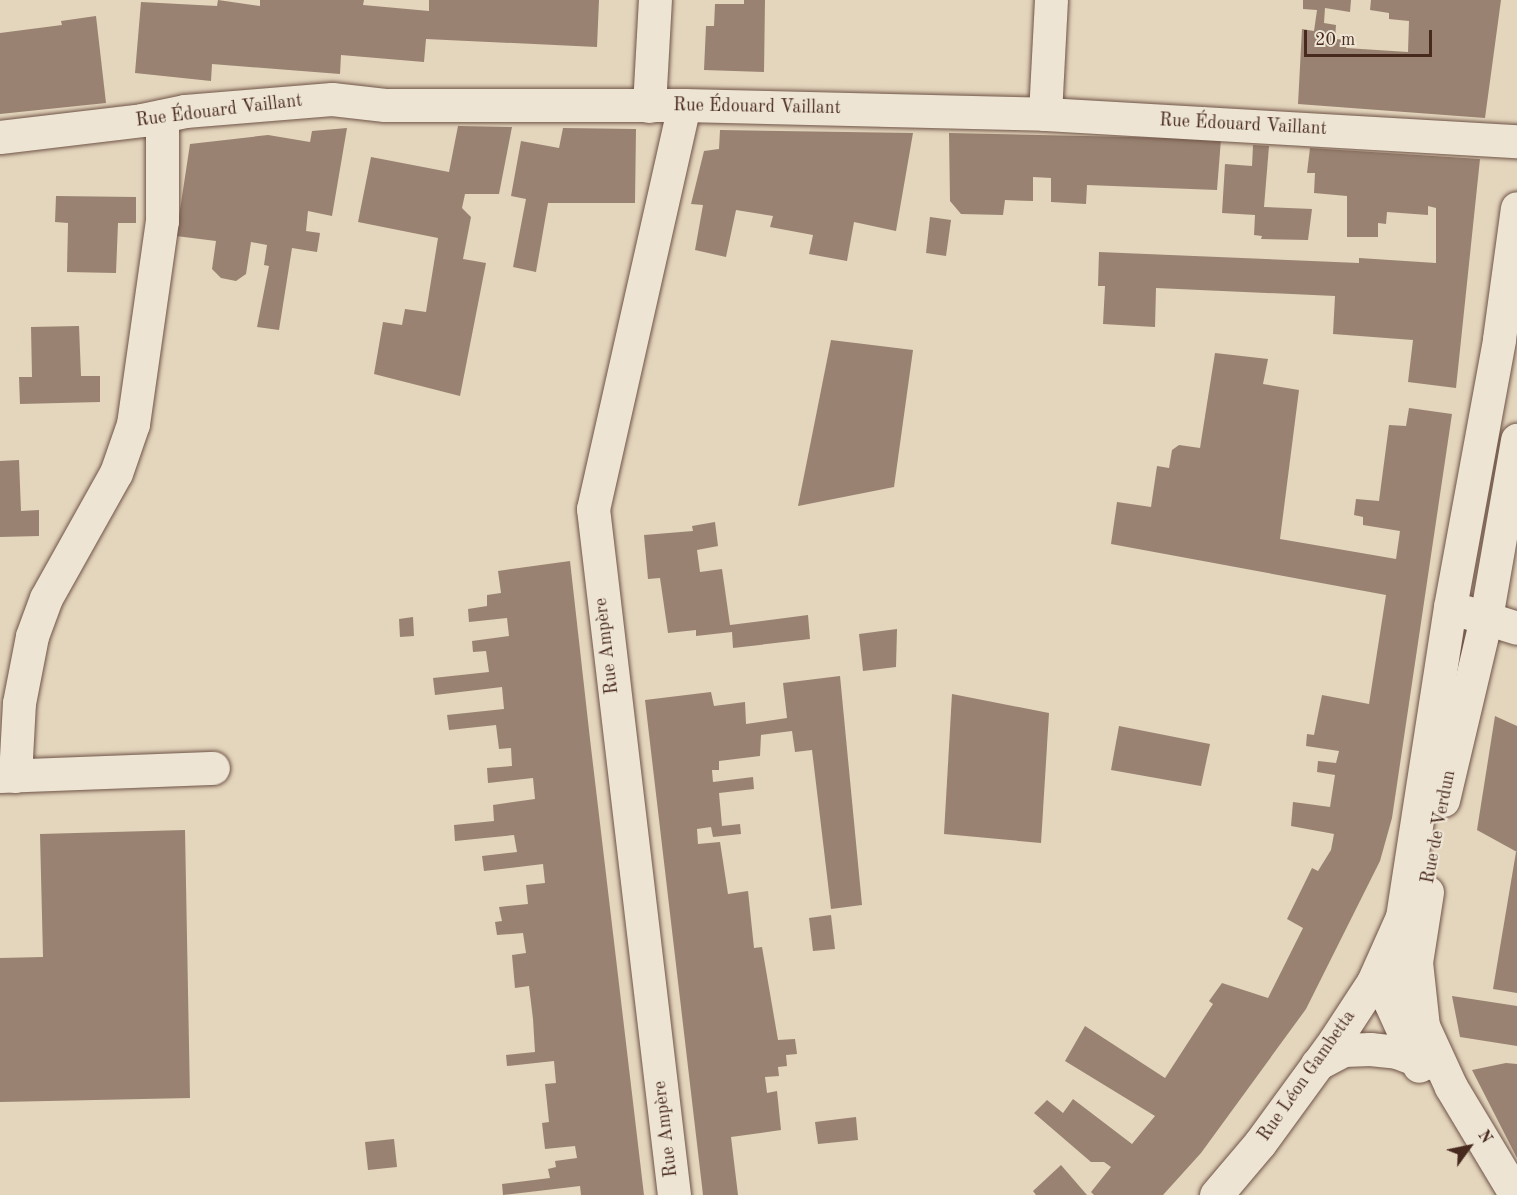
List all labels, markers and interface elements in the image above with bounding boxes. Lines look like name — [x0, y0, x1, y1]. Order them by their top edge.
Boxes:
scale bar — [1307, 18, 1434, 56]
text: 20 m — [1315, 31, 1355, 49]
street label: Rue Édouard Vaillant — [134, 90, 304, 132]
street label: Rue Édouard Vaillant — [673, 95, 841, 119]
street label: Rue Édouard Vaillant — [1159, 110, 1327, 140]
street label: Rue Ampère — [590, 596, 624, 696]
street label: Rue de Verdun — [1417, 768, 1461, 886]
street label: Rue Léon Gambetta — [1254, 1006, 1360, 1146]
street label: Rue Ampère — [649, 1079, 683, 1179]
north arrow — [1439, 1117, 1499, 1177]
text: N — [1474, 1128, 1494, 1147]

